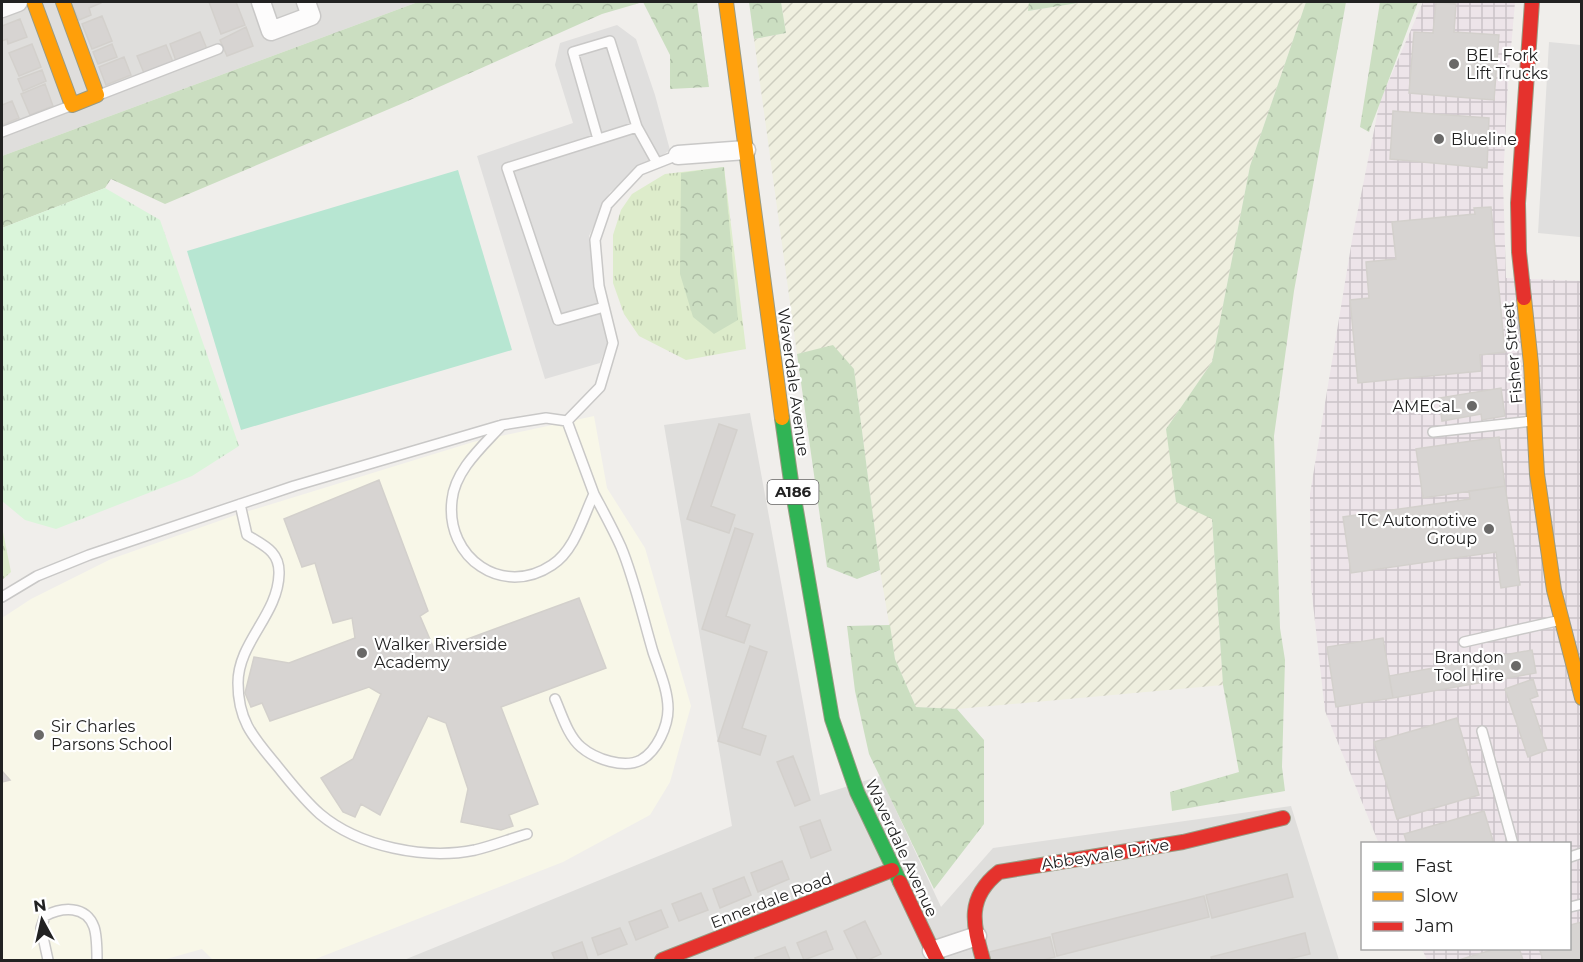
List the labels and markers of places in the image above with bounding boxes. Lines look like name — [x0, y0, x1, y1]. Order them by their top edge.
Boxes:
place label: BEL Fork Lift Trucks — [1466, 46, 1548, 83]
marker: BEL Fork Lift Trucks — [1447, 57, 1461, 71]
place label: Blueline — [1451, 130, 1517, 149]
marker: Blueline — [1432, 132, 1446, 146]
place label: AMECaL — [1392, 397, 1461, 416]
marker: AMECaL — [1465, 399, 1479, 413]
place label: TC Automotive Group — [1358, 511, 1477, 548]
marker: TC Automotive Group — [1482, 522, 1496, 536]
place label: Walker Riverside Academy — [374, 635, 507, 672]
marker: Walker Riverside Academy — [355, 646, 369, 660]
place label: Brandon Tool Hire — [1434, 648, 1504, 685]
marker: Brandon Tool Hire — [1509, 659, 1523, 673]
place label: Sir Charles Parsons School — [51, 717, 173, 754]
marker: Sir Charles Parsons School — [32, 728, 46, 742]

